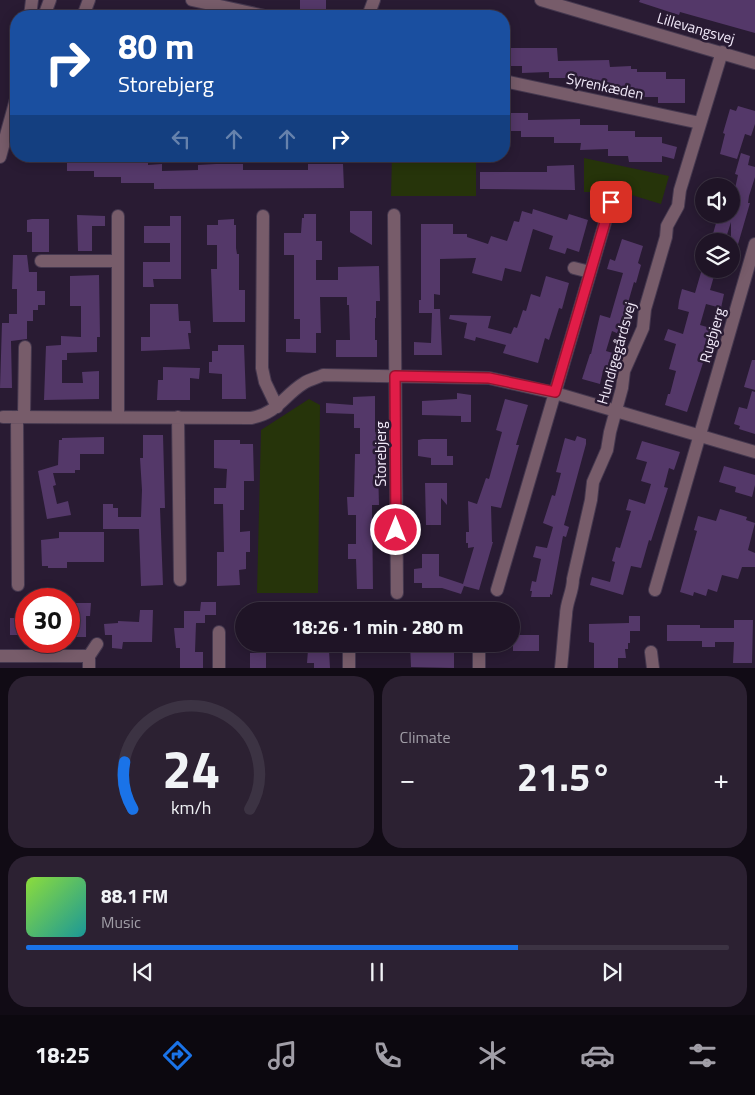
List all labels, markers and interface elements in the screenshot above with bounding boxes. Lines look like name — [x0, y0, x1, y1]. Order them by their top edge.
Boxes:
street label: Lillevangsvej — [654, 6, 738, 50]
text: 80 m — [118, 19, 194, 73]
icon: right — [35, 30, 100, 95]
text: Storebjerg — [118, 67, 214, 101]
street label: Syrenkæden — [564, 67, 646, 105]
icon: left — [167, 125, 195, 153]
icon: ahead — [220, 125, 248, 153]
icon: ahead — [273, 125, 301, 153]
icon: right — [326, 125, 354, 153]
map controls — [695, 178, 740, 278]
button: sound — [695, 178, 740, 223]
pin — [590, 181, 632, 223]
icon: arrive — [597, 188, 625, 216]
button: layers — [695, 233, 740, 278]
street label: Hundigegårdsvej — [590, 299, 642, 407]
street label: Rugbjerg — [693, 304, 731, 365]
street label: Storebjerg — [369, 421, 392, 487]
position arrow — [369, 503, 421, 555]
speed limit sign: 30 — [15, 588, 80, 653]
text: 18:26 · 1 min · 280 m — [291, 612, 464, 641]
text: Climate — [400, 725, 451, 749]
text: 24 — [162, 729, 220, 808]
text: 21.5° — [517, 748, 612, 806]
text: − — [400, 757, 415, 800]
text: + — [713, 757, 729, 800]
text: km/h — [171, 794, 211, 821]
text: 88.1 FM — [101, 881, 168, 910]
text: Music — [101, 910, 141, 934]
icon: previous — [129, 958, 157, 986]
icon: pause — [363, 958, 391, 986]
icon: next — [598, 958, 626, 986]
text: 18:25 — [35, 1038, 90, 1072]
icon: directions — [160, 1038, 195, 1073]
icon: music — [265, 1038, 300, 1073]
icon: phone — [370, 1038, 405, 1073]
icon: climate — [475, 1038, 510, 1073]
icon: car — [580, 1038, 615, 1073]
icon: filters — [685, 1038, 720, 1073]

